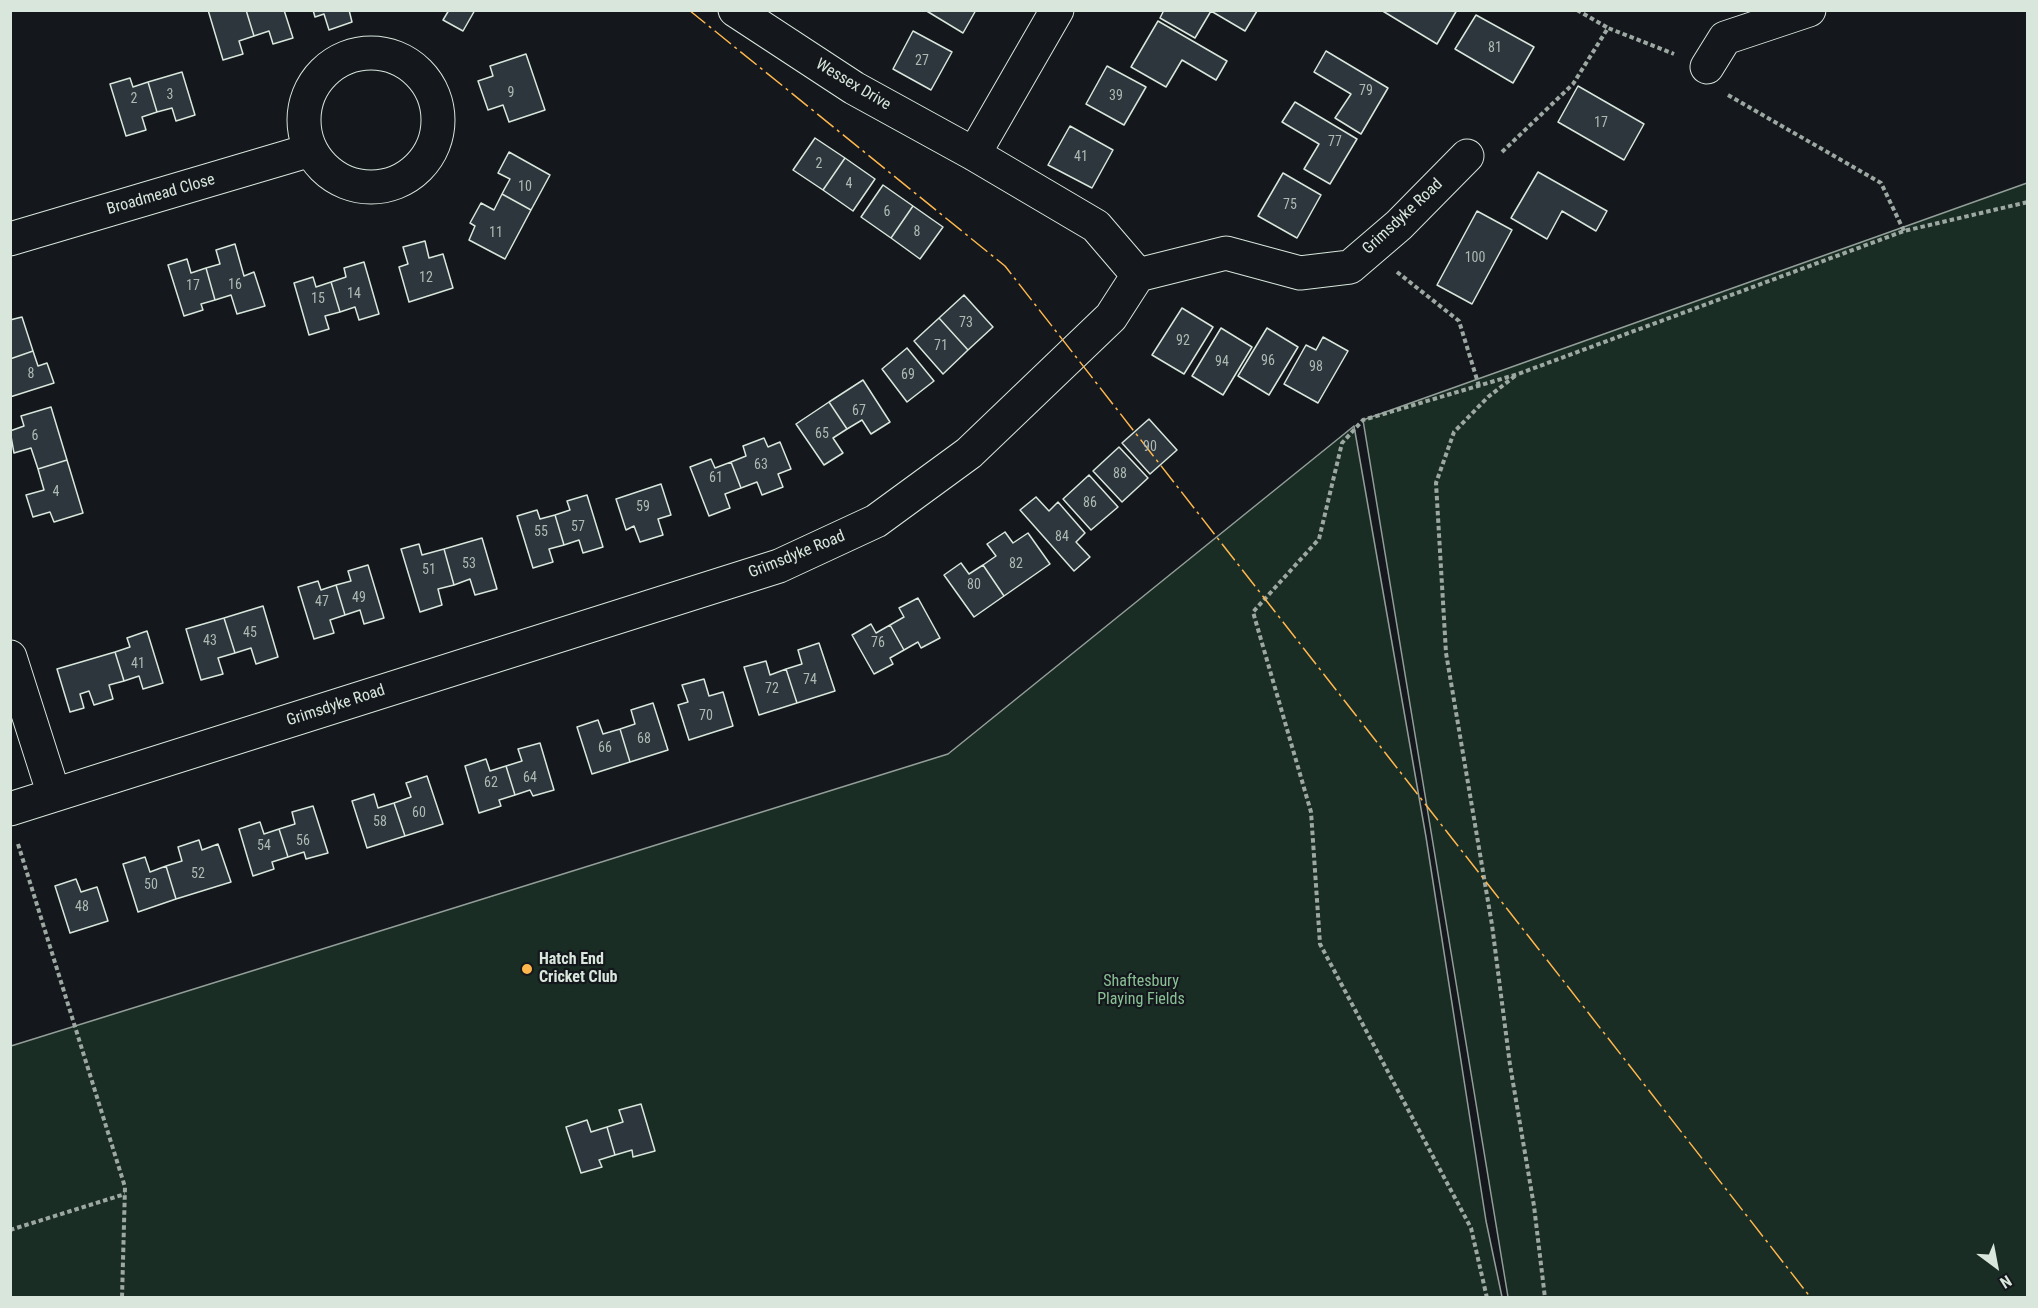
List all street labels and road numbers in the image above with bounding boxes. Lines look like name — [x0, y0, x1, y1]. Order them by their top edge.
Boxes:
street label: Wessex Drive — [812, 55, 894, 115]
street label: Broadmead Close — [105, 170, 217, 220]
street label: Grimsdyke Road — [1359, 175, 1447, 259]
street label: Grimsdyke Road — [746, 527, 848, 583]
street label: Grimsdyke Road — [284, 681, 388, 731]

